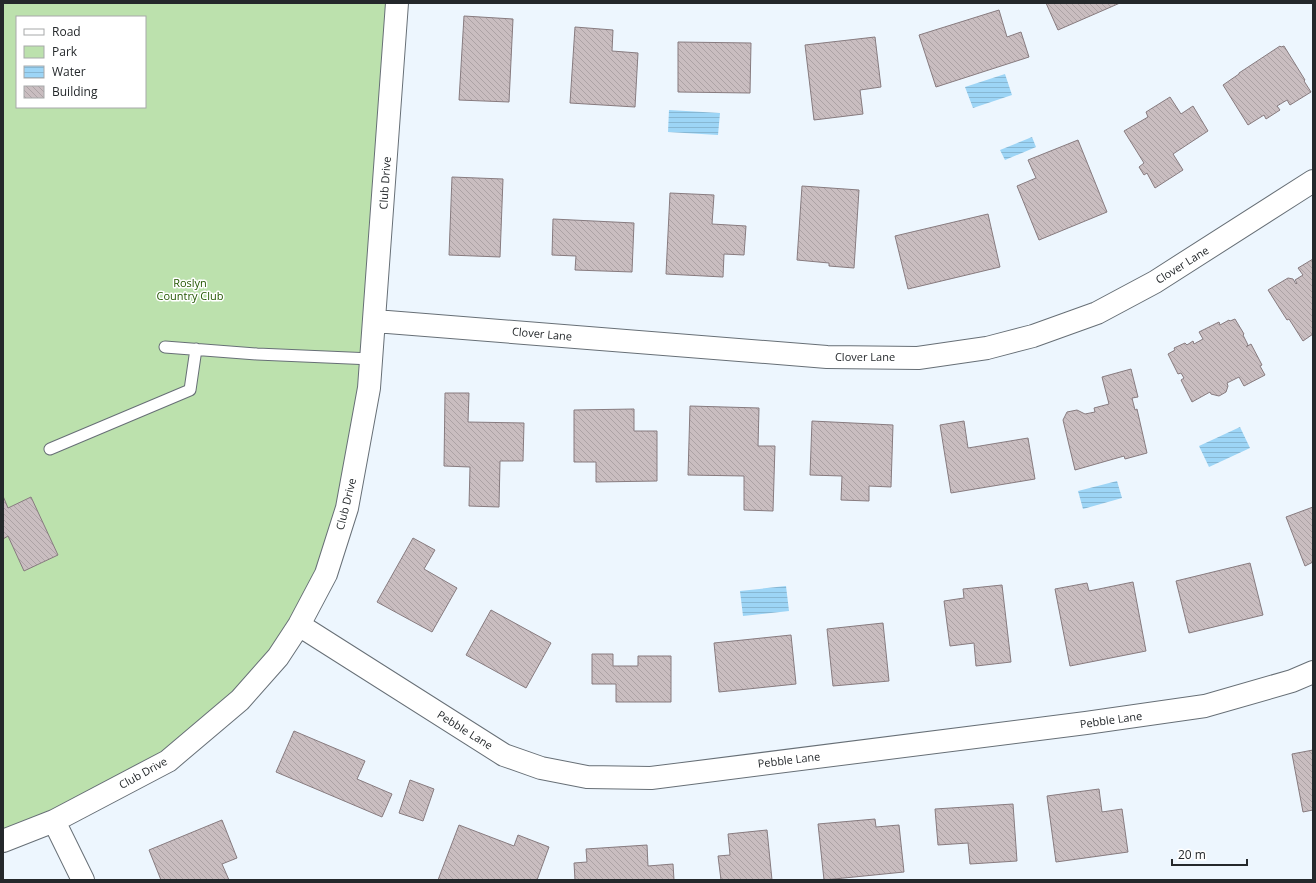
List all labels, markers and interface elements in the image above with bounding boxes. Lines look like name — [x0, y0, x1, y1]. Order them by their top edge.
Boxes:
legend — [16, 16, 146, 108]
text: Road — [52, 23, 81, 40]
text: Park — [52, 43, 78, 60]
text: Water — [52, 63, 86, 80]
text: Building — [52, 83, 98, 100]
street label: Club Drive — [375, 156, 394, 210]
street label: Clover Lane — [1152, 242, 1211, 287]
park label: Roslyn Country Club — [156, 275, 224, 303]
street label: Clover Lane — [511, 323, 573, 344]
street label: Clover Lane — [835, 349, 895, 364]
street label: Club Drive — [332, 476, 359, 531]
street label: Pebble Lane — [435, 707, 496, 753]
street label: Pebble Lane — [1079, 708, 1143, 731]
street label: Pebble Lane — [757, 748, 821, 771]
street label: Club Drive — [116, 753, 170, 792]
scale bar — [1172, 841, 1247, 867]
text: 20 m — [1178, 846, 1206, 863]

